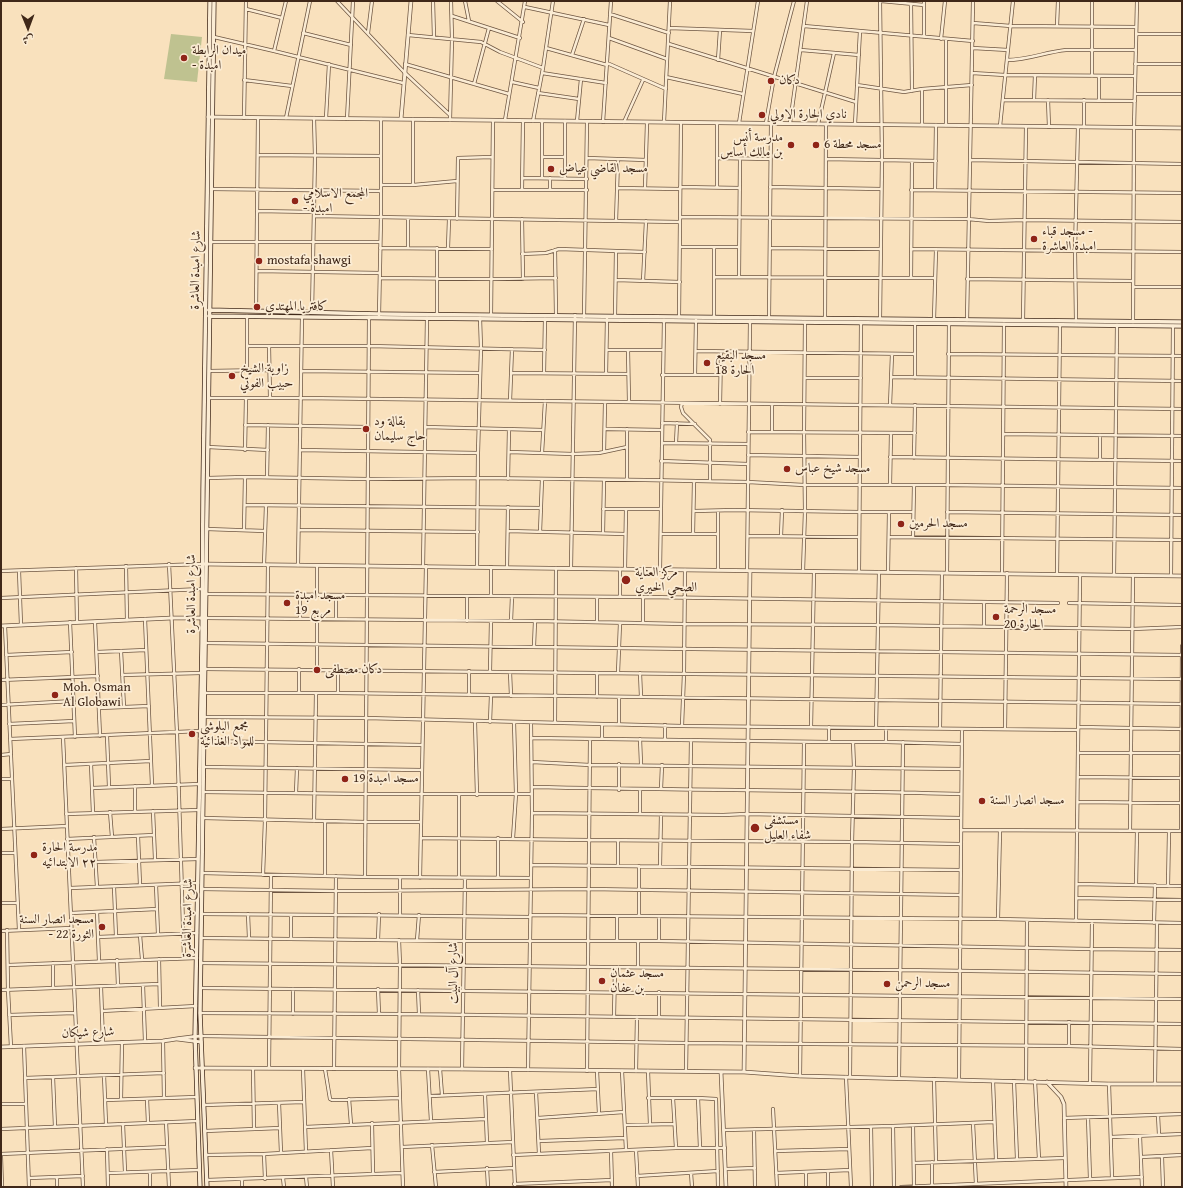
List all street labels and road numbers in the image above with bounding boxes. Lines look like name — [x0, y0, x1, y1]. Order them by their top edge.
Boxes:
street label: شارع امبدة العاشرة — [188, 230, 204, 310]
street label: شارع امبدة العاشرة — [184, 554, 200, 634]
street label: شارع امبدة العاشرة — [180, 878, 196, 958]
street label: شارع آل البيت — [446, 942, 462, 1004]
street label: شارع شيكان — [61, 1024, 115, 1042]

